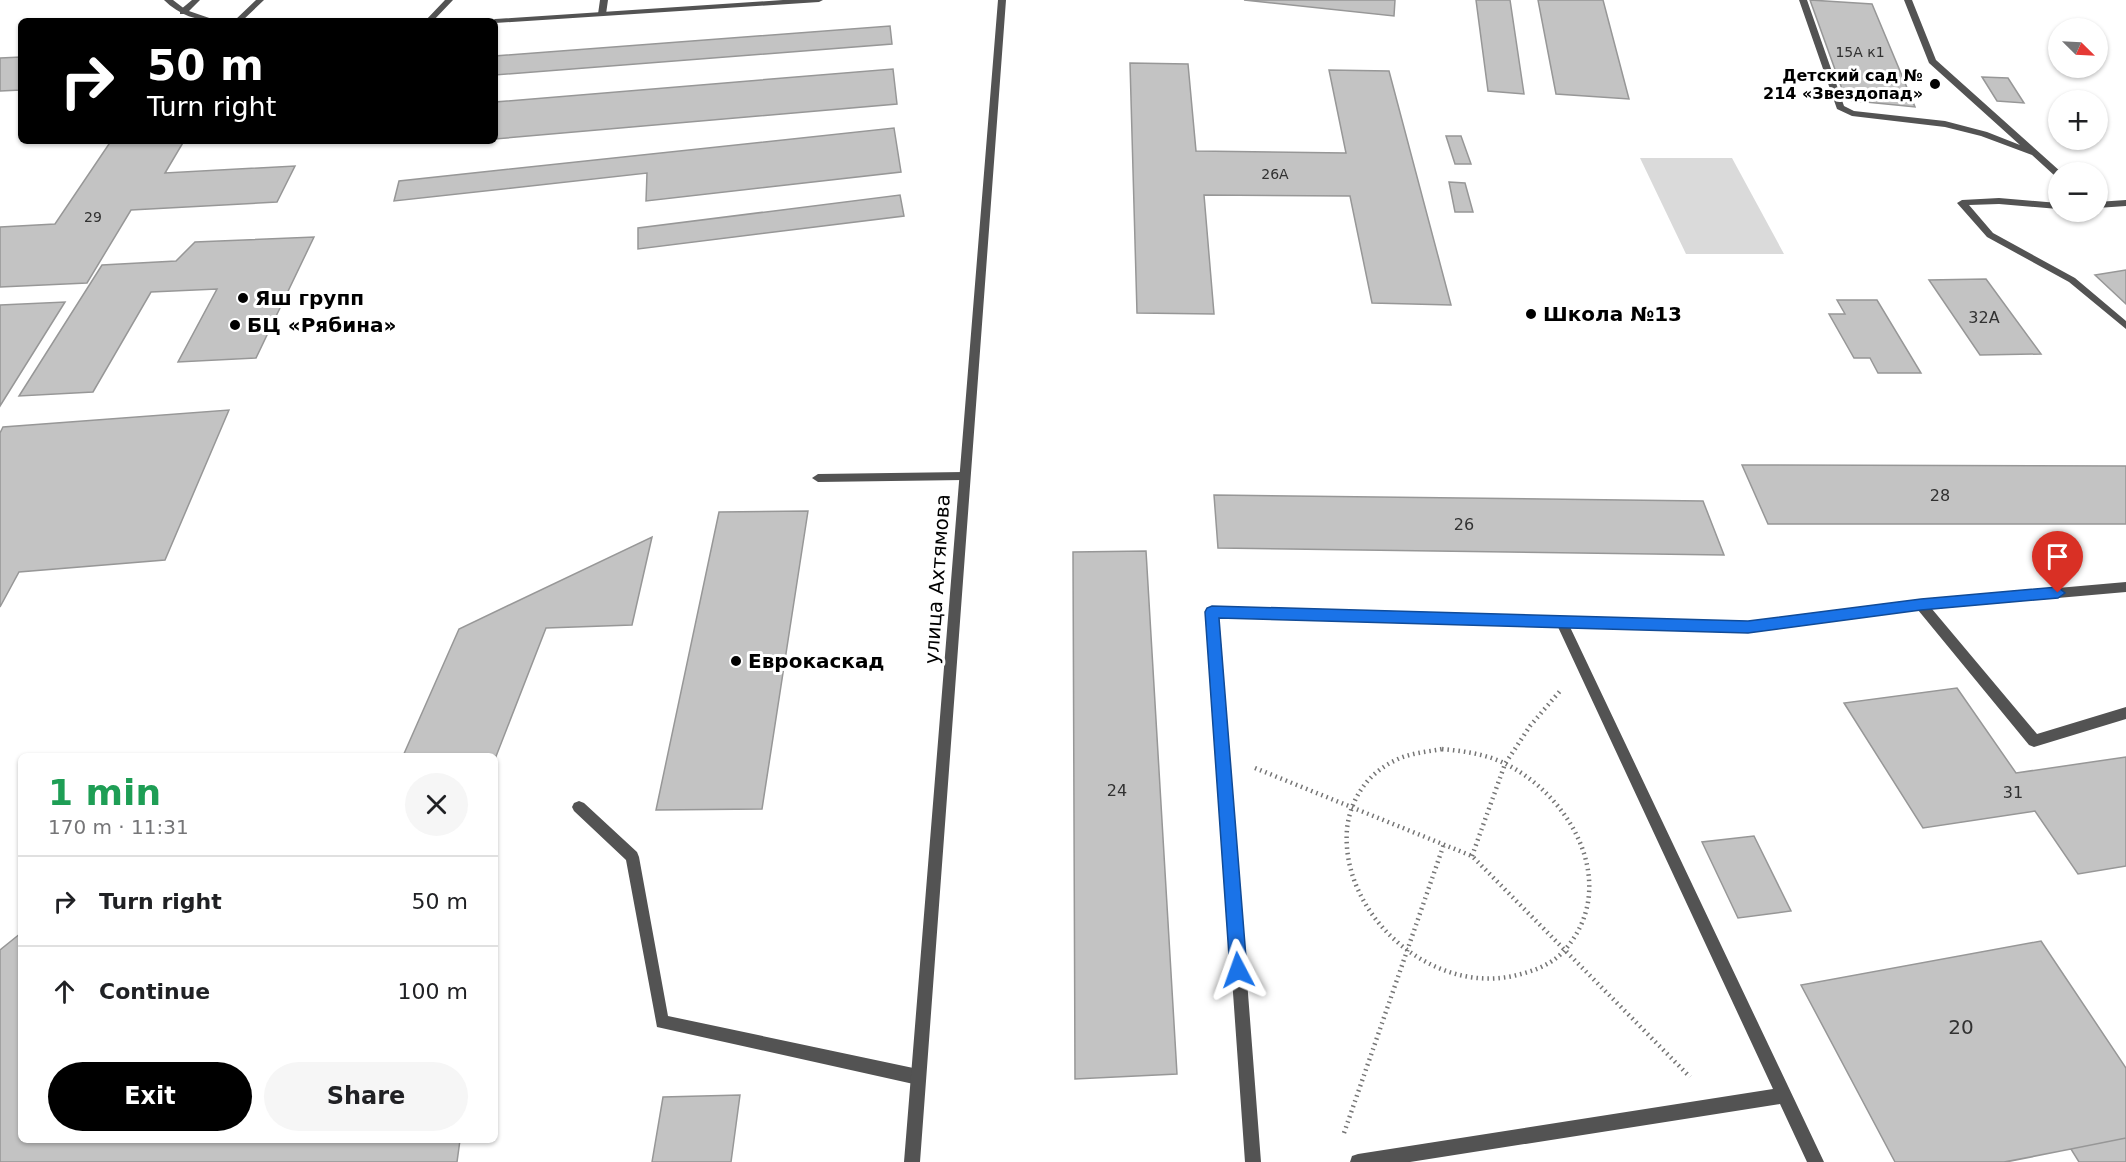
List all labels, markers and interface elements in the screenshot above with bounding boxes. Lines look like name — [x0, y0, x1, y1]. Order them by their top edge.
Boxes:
north arrow — [2048, 18, 2108, 78]
map controls — [2048, 18, 2108, 222]
text: 50 m — [147, 41, 264, 90]
icon: right — [48, 42, 126, 120]
house number: 15А к1 — [1835, 44, 1885, 60]
place label: Детский сад № 214 «Звездопад» — [1763, 66, 1923, 103]
marker: Детский сад № 214 «Звездопад» — [1928, 77, 1942, 91]
button: + — [2048, 90, 2108, 150]
text: Turn right — [147, 91, 276, 122]
button: − — [2048, 162, 2108, 222]
house number: 26А — [1261, 166, 1289, 182]
house number: 29 — [84, 209, 102, 225]
place label: Яш групп — [255, 286, 364, 310]
marker: Яш групп — [236, 291, 250, 305]
place label: Школа №13 — [1543, 302, 1682, 326]
marker: Школа №13 — [1524, 307, 1538, 321]
house number: 32А — [1968, 308, 2000, 327]
place label: БЦ «Рябина» — [247, 313, 396, 337]
marker: БЦ «Рябина» — [228, 318, 242, 332]
house number: 28 — [1930, 486, 1950, 505]
street label: улица Ахтямова — [919, 493, 955, 665]
house number: 26 — [1454, 515, 1474, 534]
pin — [2032, 531, 2083, 593]
icon: arrive — [2041, 540, 2074, 573]
place label: Еврокаскад — [748, 649, 885, 673]
marker: Еврокаскад — [729, 654, 743, 668]
text: 1 min — [48, 772, 161, 813]
button: close — [405, 773, 468, 836]
house number: 24 — [1107, 781, 1127, 800]
house number: 31 — [2003, 783, 2023, 802]
text: 170 m · 11:31 — [48, 815, 189, 839]
icon: right — [48, 885, 81, 918]
text: Turn right — [99, 889, 222, 914]
text: 50 m — [412, 889, 468, 914]
position arrow — [1206, 938, 1270, 1002]
icon: ahead — [48, 975, 81, 1008]
text: Continue — [99, 979, 210, 1004]
text: 100 m — [398, 979, 468, 1004]
house number: 20 — [1948, 1015, 1974, 1039]
button: Exit — [48, 1062, 252, 1131]
button: Share — [264, 1062, 468, 1131]

